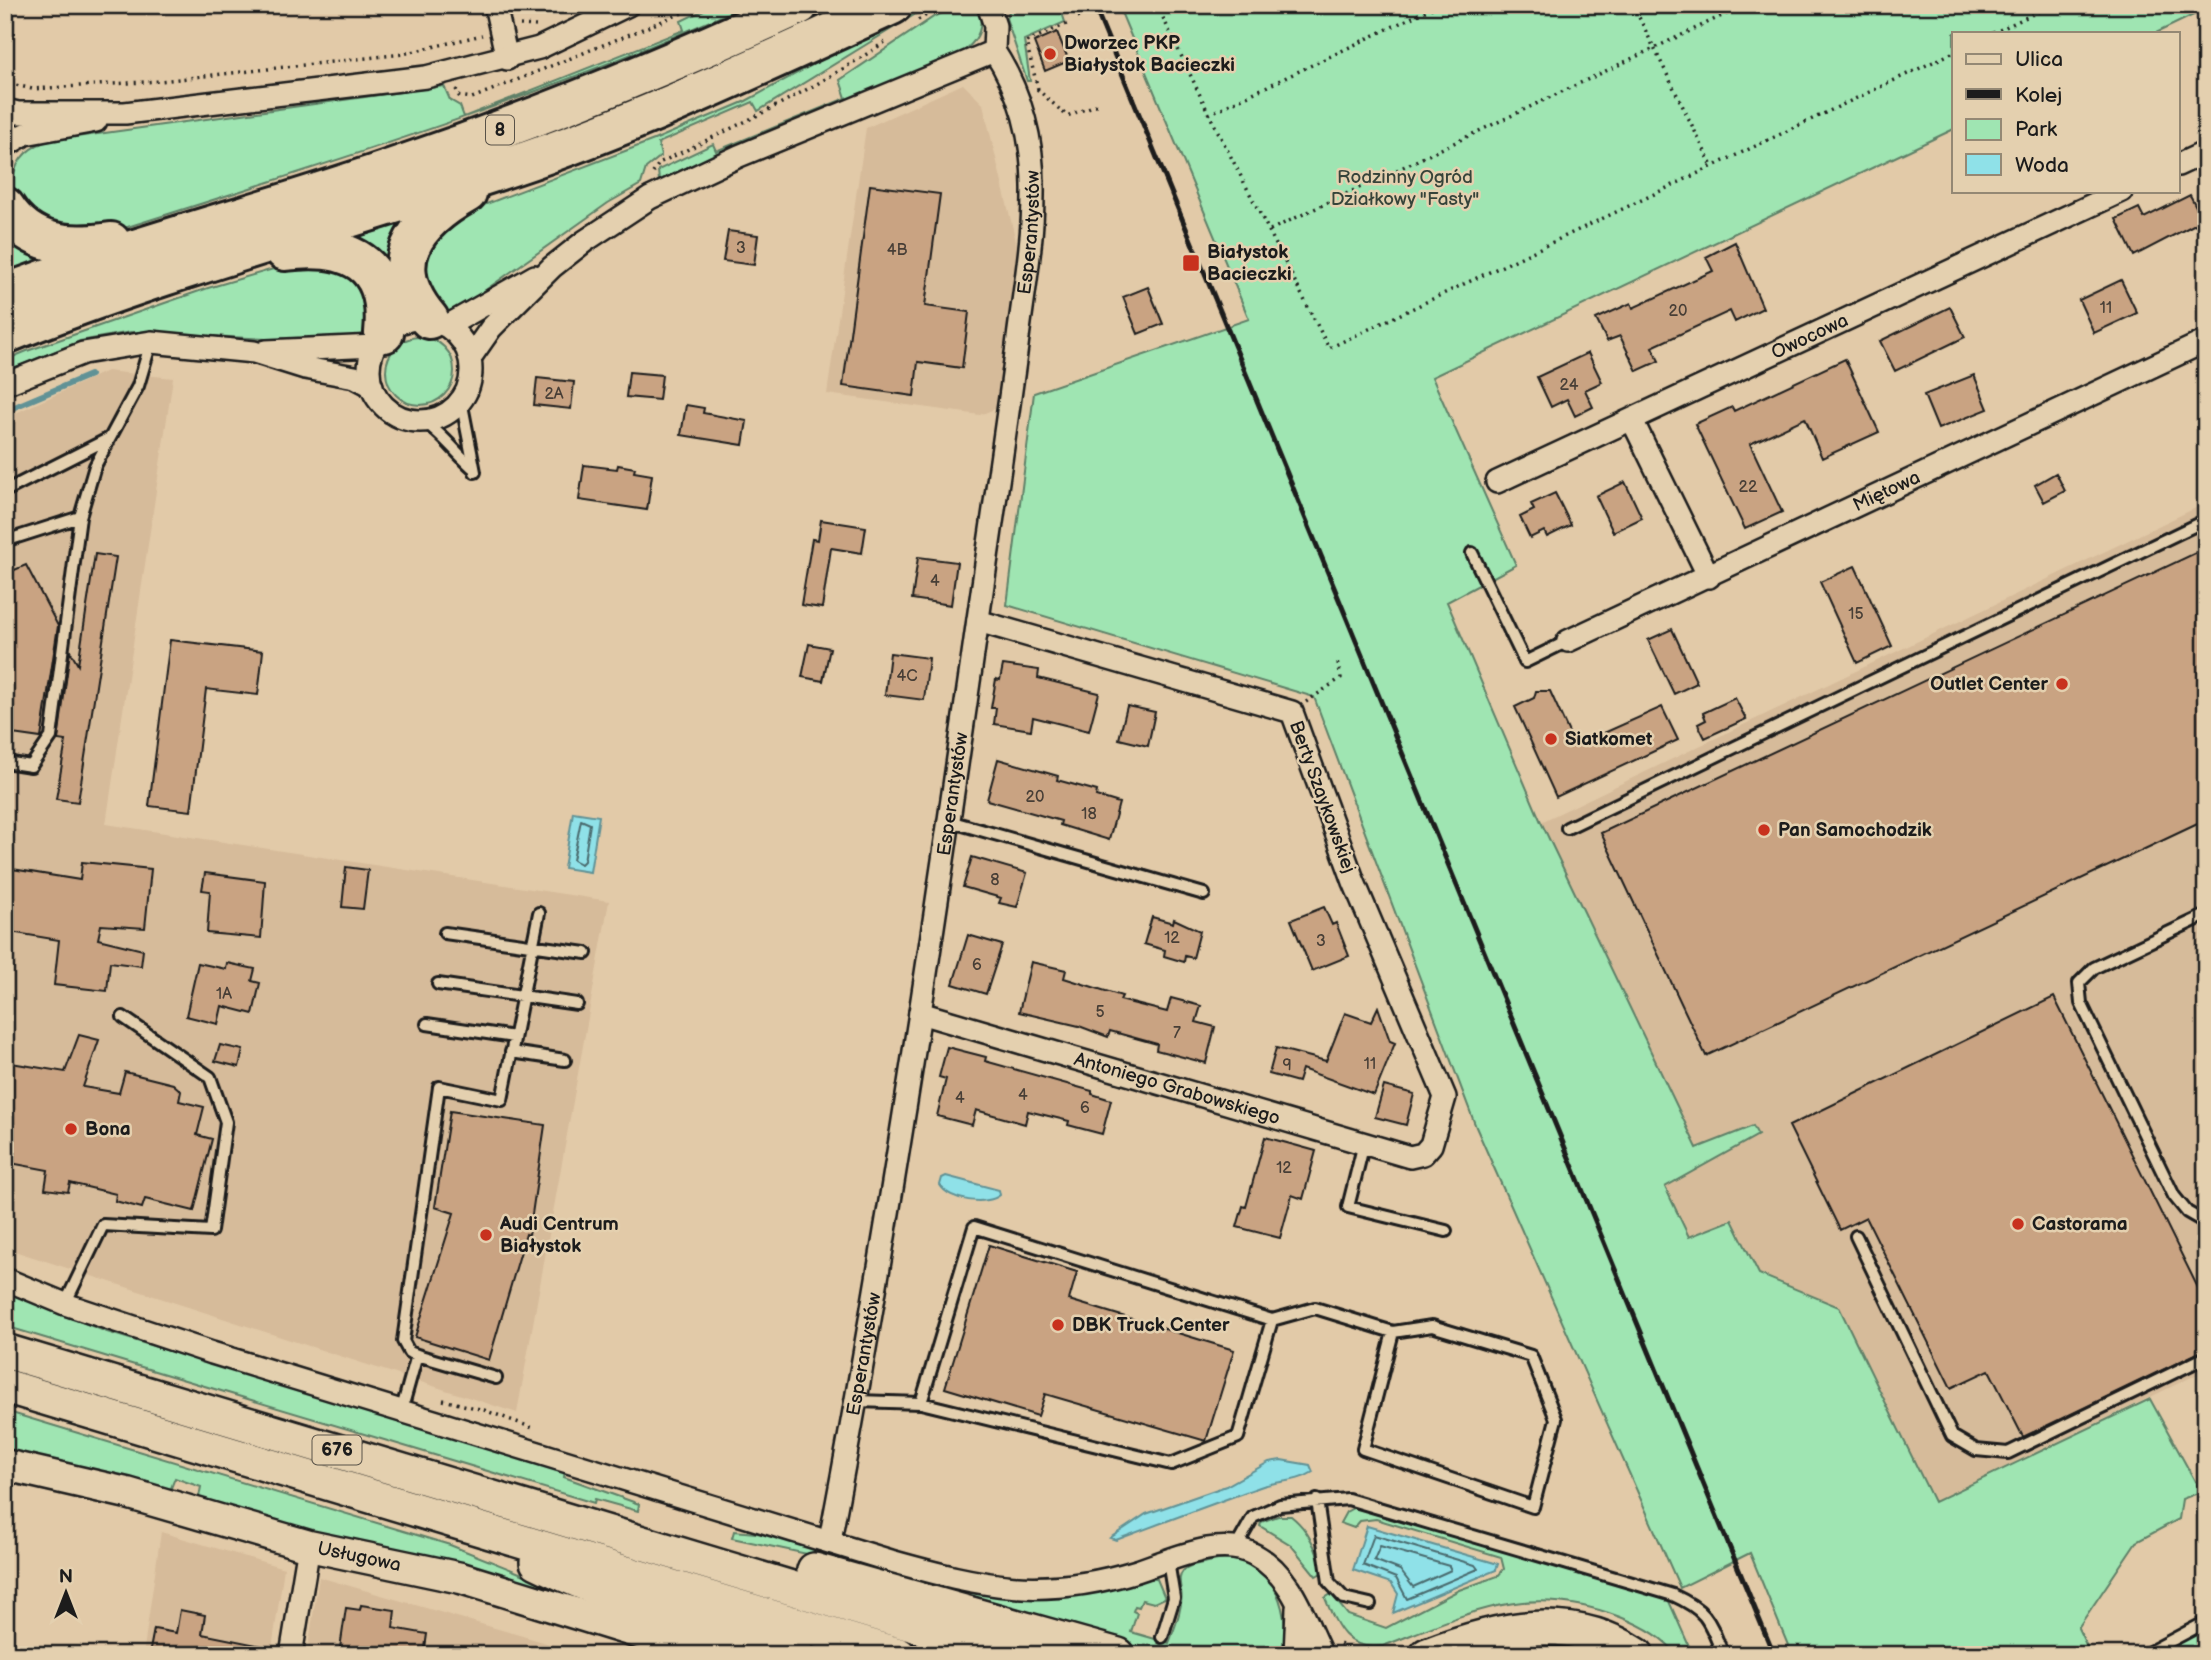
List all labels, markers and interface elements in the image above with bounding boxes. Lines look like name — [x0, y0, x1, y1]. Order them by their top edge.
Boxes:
place label: Dworzec PKP Białystok Bacieczki — [1064, 32, 1235, 77]
legend — [1952, 32, 2180, 192]
marker: Dworzec PKP Białystok Bacieczki — [1042, 46, 1058, 62]
text: Ulica — [2015, 47, 2063, 72]
text: Kolej — [2015, 83, 2062, 108]
road number: 8 — [486, 116, 514, 145]
text: Park — [2015, 117, 2058, 142]
text: Woda — [2015, 153, 2069, 178]
park label: Rodzinny Ogród Działkowy "Fasty" — [1331, 166, 1479, 211]
street label: Esperantystów — [1013, 170, 1045, 296]
house number: 3 — [736, 239, 746, 258]
house number: 4B — [887, 241, 907, 260]
place label: Białystok Bacieczki — [1207, 241, 1292, 286]
marker: Białystok Bacieczki — [1181, 253, 1201, 273]
house number: 11 — [2100, 299, 2112, 318]
house number: 20 — [1669, 302, 1687, 321]
street label: Owocowa — [1768, 309, 1852, 364]
house number: 24 — [1560, 376, 1579, 395]
house number: 2A — [544, 385, 564, 404]
street label: Miętowa — [1849, 466, 1924, 517]
house number: 22 — [1739, 478, 1758, 497]
house number: 4 — [930, 572, 940, 591]
house number: 15 — [1848, 605, 1864, 624]
house number: 4C — [896, 667, 918, 686]
place label: Outlet Center — [1930, 673, 2048, 696]
marker: Outlet Center — [2054, 676, 2070, 692]
street label: Berty Szaykowskiej — [1284, 718, 1360, 876]
place label: Siatkomet — [1565, 728, 1653, 751]
street label: Esperantystów — [932, 731, 973, 857]
marker: Siatkomet — [1543, 731, 1559, 747]
house number: 20 — [1026, 788, 1044, 807]
house number: 18 — [1081, 805, 1097, 824]
place label: Pan Samochodzik — [1778, 819, 1932, 842]
marker: Pan Samochodzik — [1756, 822, 1772, 838]
house number: 8 — [990, 871, 1000, 890]
house number: 12 — [1164, 929, 1180, 948]
house number: 3 — [1316, 932, 1326, 951]
house number: 6 — [972, 956, 982, 975]
house number: 1A — [216, 985, 232, 1004]
house number: 5 — [1095, 1003, 1105, 1022]
house number: 7 — [1173, 1024, 1181, 1043]
street label: Antoniego Grabowskiego — [1071, 1047, 1283, 1130]
house number: 11 — [1364, 1055, 1376, 1074]
house number: 9 — [1282, 1056, 1292, 1075]
house number: 4 — [1018, 1086, 1028, 1105]
house number: 4 — [955, 1089, 965, 1108]
house number: 6 — [1080, 1099, 1090, 1118]
place label: Bona — [85, 1118, 131, 1141]
marker: Bona — [63, 1121, 79, 1137]
house number: 12 — [1276, 1159, 1292, 1178]
place label: Audi Centrum Białystok — [499, 1213, 619, 1258]
place label: Castorama — [2032, 1213, 2128, 1236]
marker: Castorama — [2010, 1216, 2026, 1232]
marker: Audi Centrum Białystok — [478, 1227, 494, 1243]
street label: Esperantystów — [842, 1291, 886, 1417]
place label: DBK Truck Center — [1072, 1314, 1230, 1337]
marker: DBK Truck Center — [1050, 1317, 1066, 1333]
road number: 676 — [312, 1436, 362, 1464]
street label: Usługowa — [315, 1537, 403, 1577]
north arrow — [32, 1558, 102, 1628]
text: N — [59, 1566, 73, 1589]

